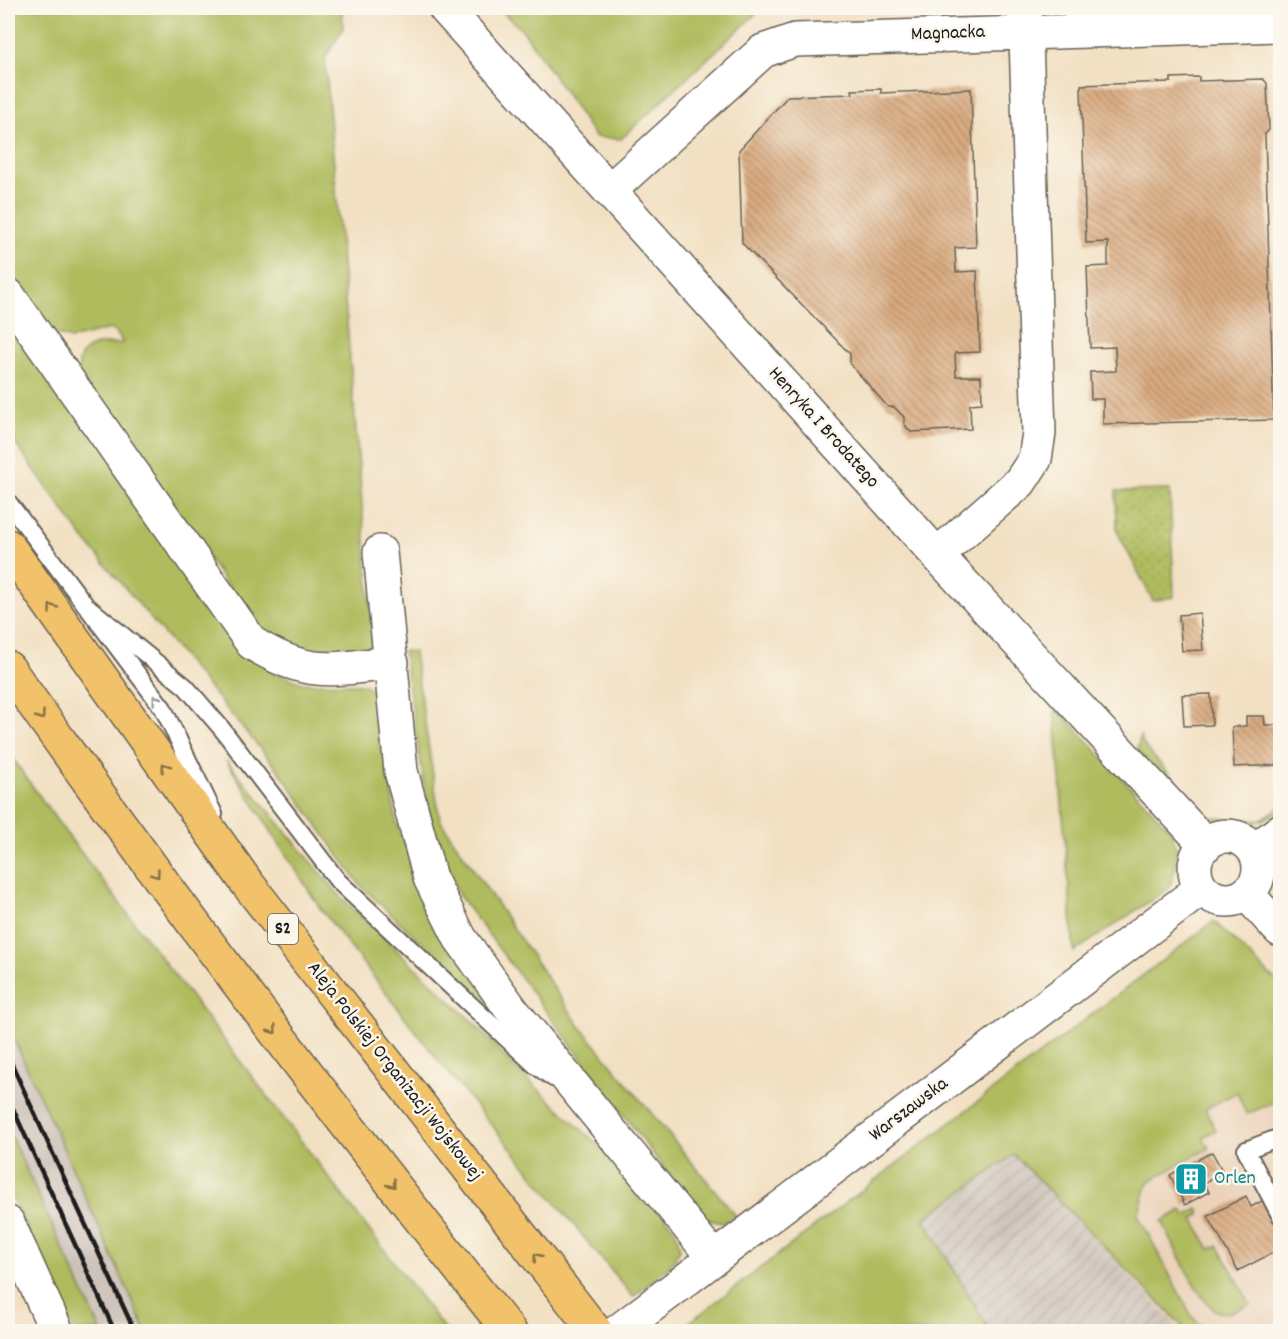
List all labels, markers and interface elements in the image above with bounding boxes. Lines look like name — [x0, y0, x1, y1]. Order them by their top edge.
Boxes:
street label: Magnacka — [910, 19, 986, 49]
street label: Henryka I Brodatego — [761, 361, 885, 495]
one-way arrow — [48, 604, 59, 615]
one-way arrow — [152, 694, 163, 705]
one-way arrow — [34, 709, 45, 720]
one-way arrow — [161, 763, 172, 774]
one-way arrow — [149, 867, 160, 878]
road number: S2 — [268, 914, 298, 944]
street label: Aleja Polskiej Organizacji Wojskowej — [299, 956, 489, 1188]
one-way arrow — [266, 1023, 277, 1034]
street label: Warszawska — [864, 1071, 955, 1149]
building icon: Orlen — [1173, 1161, 1209, 1197]
place label: Orlen — [1214, 1165, 1256, 1193]
one-way arrow — [385, 1177, 396, 1188]
one-way arrow — [533, 1252, 544, 1263]

